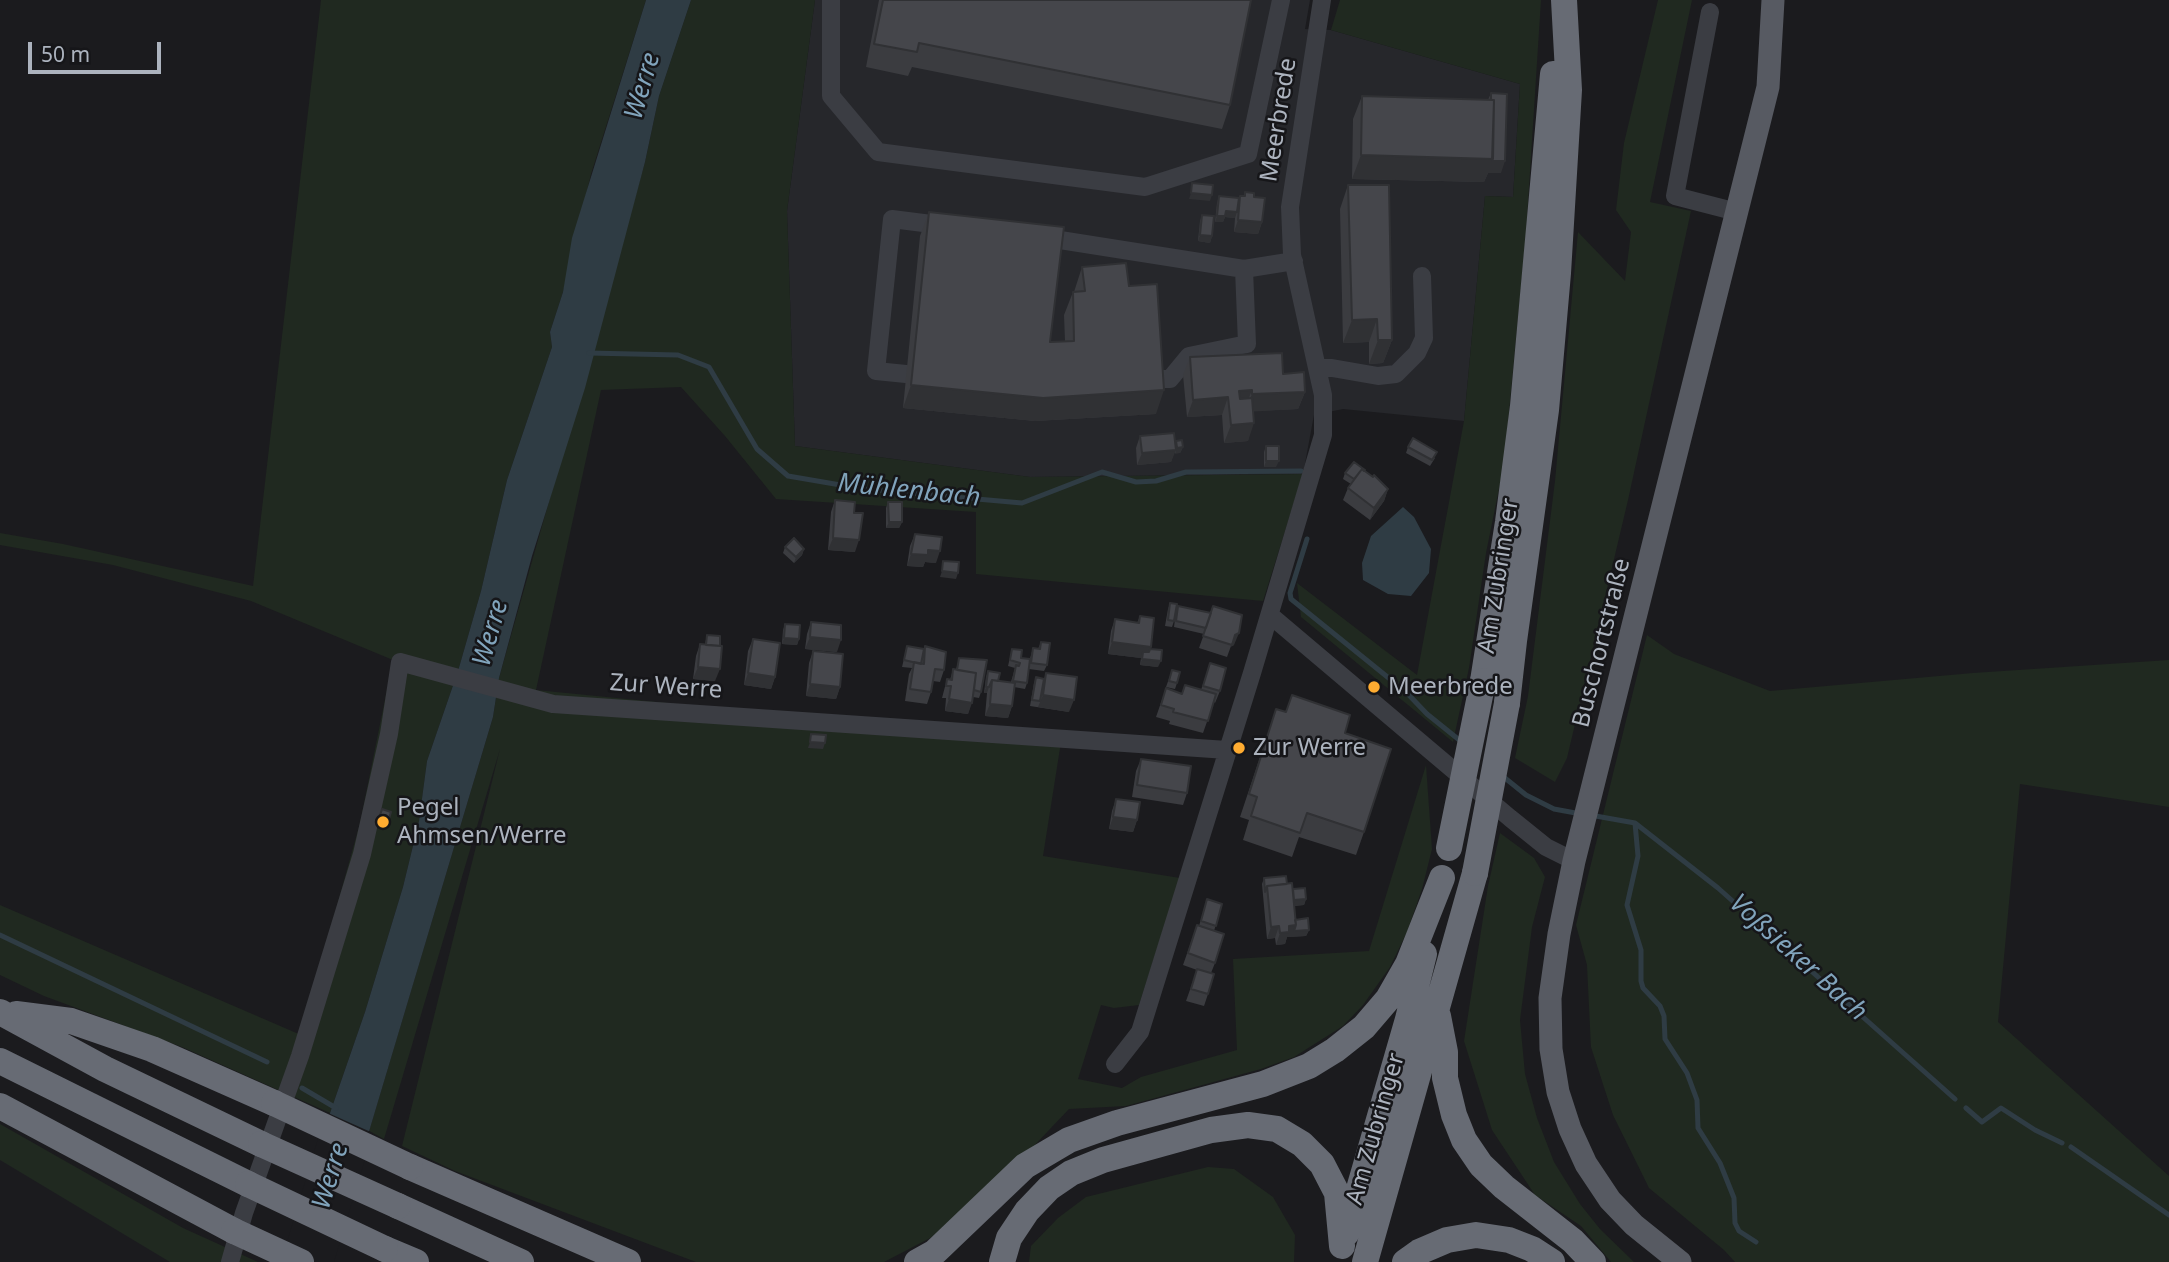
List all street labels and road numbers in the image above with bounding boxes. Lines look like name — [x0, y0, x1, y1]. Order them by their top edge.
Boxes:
street label: Meerbrede — [1255, 56, 1303, 184]
street label: Am Zubringer — [1473, 496, 1525, 656]
street label: Buschortstraße — [1567, 556, 1637, 730]
street label: Zur Werre — [609, 669, 723, 705]
street label: Am Zubringer — [1341, 1050, 1411, 1208]

